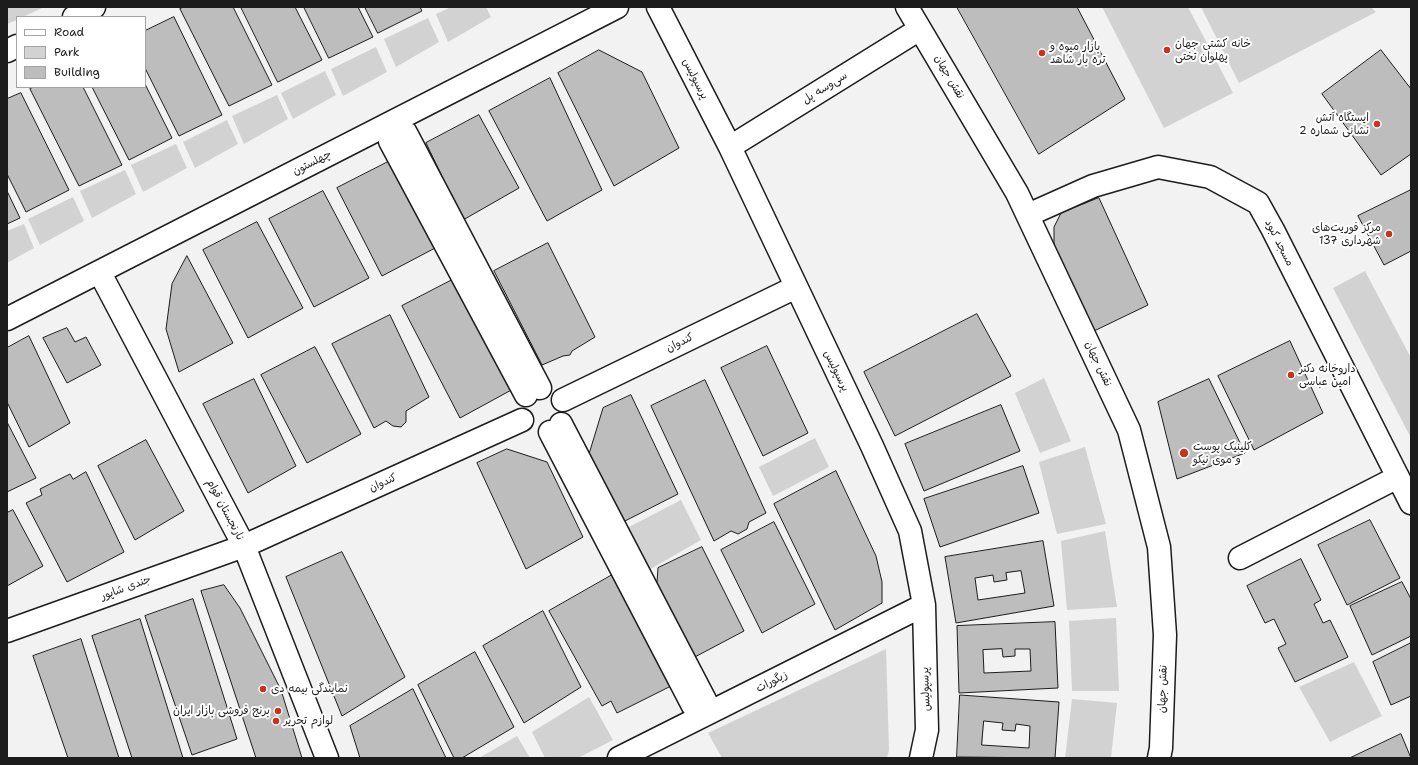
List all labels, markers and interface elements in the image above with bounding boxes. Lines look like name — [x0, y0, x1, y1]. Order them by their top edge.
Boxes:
legend — [16, 16, 146, 88]
text: Road — [54, 24, 84, 40]
place label: خانه کشتی جهان پهلوان تختی — [1175, 37, 1251, 63]
place label: بازار میوه و تره بار شاهد — [1050, 40, 1105, 66]
text: Park — [54, 44, 80, 60]
marker: خانه کشتی جهان پهلوان تختی — [1162, 45, 1172, 55]
marker: بازار میوه و تره بار شاهد — [1037, 48, 1047, 58]
street label: نقش جهان — [931, 53, 967, 101]
street label: پرسپولیس — [679, 56, 711, 102]
text: Building — [54, 64, 100, 80]
street label: سی‌وسه پل — [800, 69, 850, 107]
place label: ایستگاه آتش نشانی شماره 2 — [1299, 111, 1369, 137]
marker: ایستگاه آتش نشانی شماره 2 — [1372, 119, 1382, 129]
street label: چهلستون — [290, 148, 334, 178]
street label: مسجد کبود — [1262, 218, 1296, 268]
place label: مرکز فوریت‌های 137 شهرداری — [1312, 221, 1381, 247]
marker: مرکز فوریت‌های 137 شهرداری — [1384, 229, 1394, 239]
street label: کندوان — [664, 331, 696, 355]
street label: نقش جهان — [1082, 339, 1114, 389]
street label: پرسپولیس — [820, 348, 852, 394]
place label: داروخانه دکتر امین عباسی — [1299, 362, 1356, 388]
marker: داروخانه دکتر امین عباسی — [1286, 370, 1296, 380]
place label: کلینیک پوست و موی نیکو — [1193, 440, 1252, 466]
marker: کلینیک پوست و موی نیکو — [1178, 447, 1190, 459]
street label: کندوان — [367, 471, 399, 495]
street label: نارنجستان قوام — [203, 477, 247, 543]
street label: جندی شاپور — [99, 573, 153, 603]
street label: نقش جهان — [1156, 665, 1170, 713]
street label: پرسپولیس — [919, 667, 933, 711]
street label: زیگورات — [754, 668, 790, 696]
place label: نمایندگی بیمه دی — [271, 682, 348, 696]
marker: نمایندگی بیمه دی — [258, 684, 268, 694]
place label: برنج فروشی بازار ایران — [173, 704, 270, 718]
marker: برنج فروشی بازار ایران — [273, 706, 283, 716]
place label: لوازم تحریر — [284, 714, 333, 728]
marker: لوازم تحریر — [271, 716, 281, 726]

